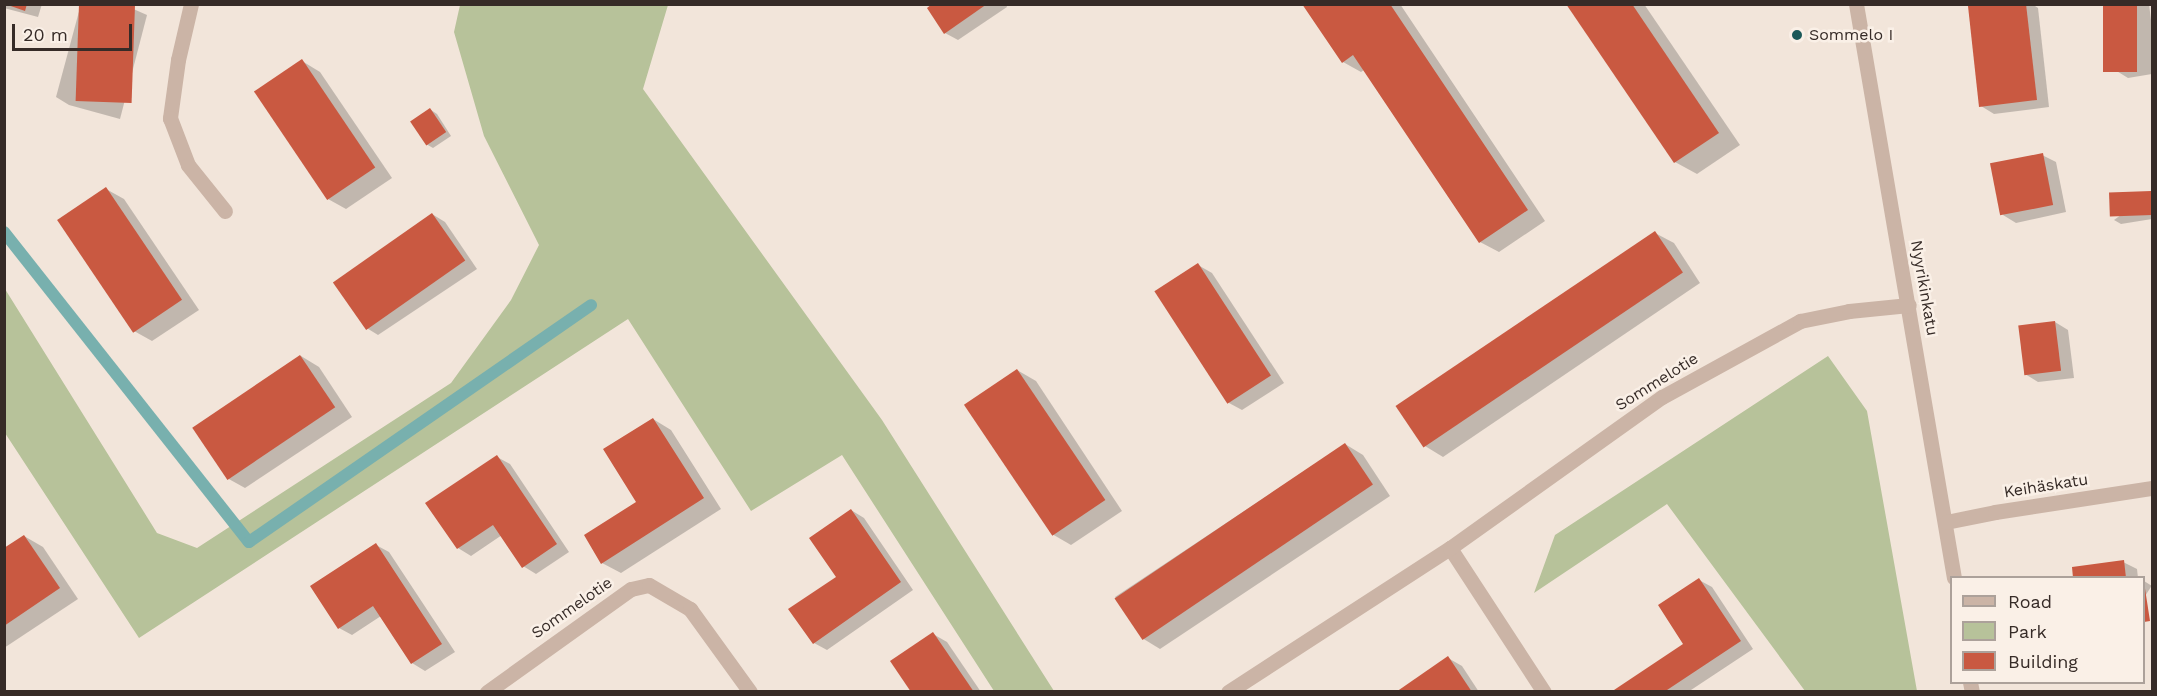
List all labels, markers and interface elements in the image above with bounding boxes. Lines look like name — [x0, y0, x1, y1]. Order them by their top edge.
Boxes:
scale bar — [15, 12, 135, 50]
text: 20 m — [23, 24, 68, 45]
place label: Sommelo I — [1809, 25, 1893, 45]
marker: Sommelo I — [1790, 28, 1804, 42]
street label: Nyyrikinkatu — [1906, 239, 1942, 337]
street label: Sommelotie — [1612, 349, 1702, 415]
street label: Keihäskatu — [2003, 470, 2089, 502]
street label: Sommelotie — [528, 573, 616, 643]
legend — [1950, 576, 2145, 684]
text: Road — [2008, 591, 2052, 612]
text: Park — [2008, 621, 2047, 642]
text: Building — [2008, 651, 2078, 672]

